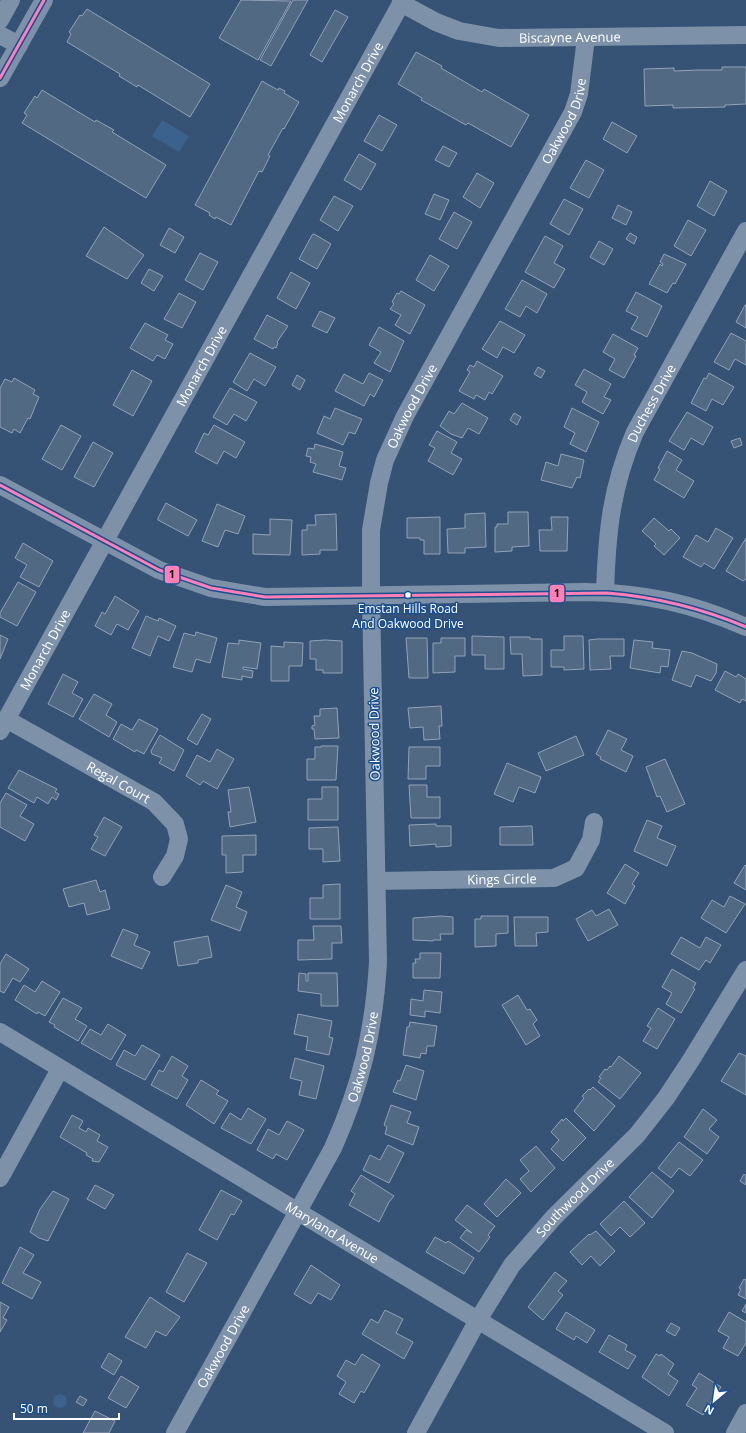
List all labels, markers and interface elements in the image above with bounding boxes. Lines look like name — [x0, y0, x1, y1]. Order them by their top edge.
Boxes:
street label: Biscayne Avenue — [519, 28, 621, 47]
street label: Monarch Drive — [328, 39, 387, 126]
street label: Oakwood Drive — [537, 77, 590, 167]
street label: Monarch Drive — [172, 322, 231, 409]
street label: Oakwood Drive — [382, 361, 441, 451]
street label: Duchess Drive — [623, 361, 680, 445]
line badge: 1 — [164, 565, 180, 584]
text: 1 — [169, 566, 175, 581]
line badge: 1 — [549, 584, 565, 603]
text: 1 — [554, 585, 560, 600]
marker: Emstan Hills Road And Oakwood Drive — [403, 590, 413, 600]
place label: Emstan Hills Road And Oakwood Drive — [352, 600, 464, 632]
street label: Monarch Drive — [15, 606, 74, 693]
street label: Oakwood Drive — [364, 687, 384, 781]
street label: Regal Court — [83, 757, 154, 807]
street label: Kings Circle — [467, 869, 537, 888]
street label: Oakwood Drive — [343, 1010, 382, 1105]
street label: Southwood Drive — [532, 1154, 618, 1241]
street label: Maryland Avenue — [282, 1197, 382, 1267]
street label: Oakwood Drive — [193, 1301, 253, 1392]
north arrow — [694, 1381, 734, 1421]
scale bar — [14, 1395, 119, 1421]
text: 50 m — [20, 1400, 48, 1417]
text: N — [701, 1401, 716, 1419]

